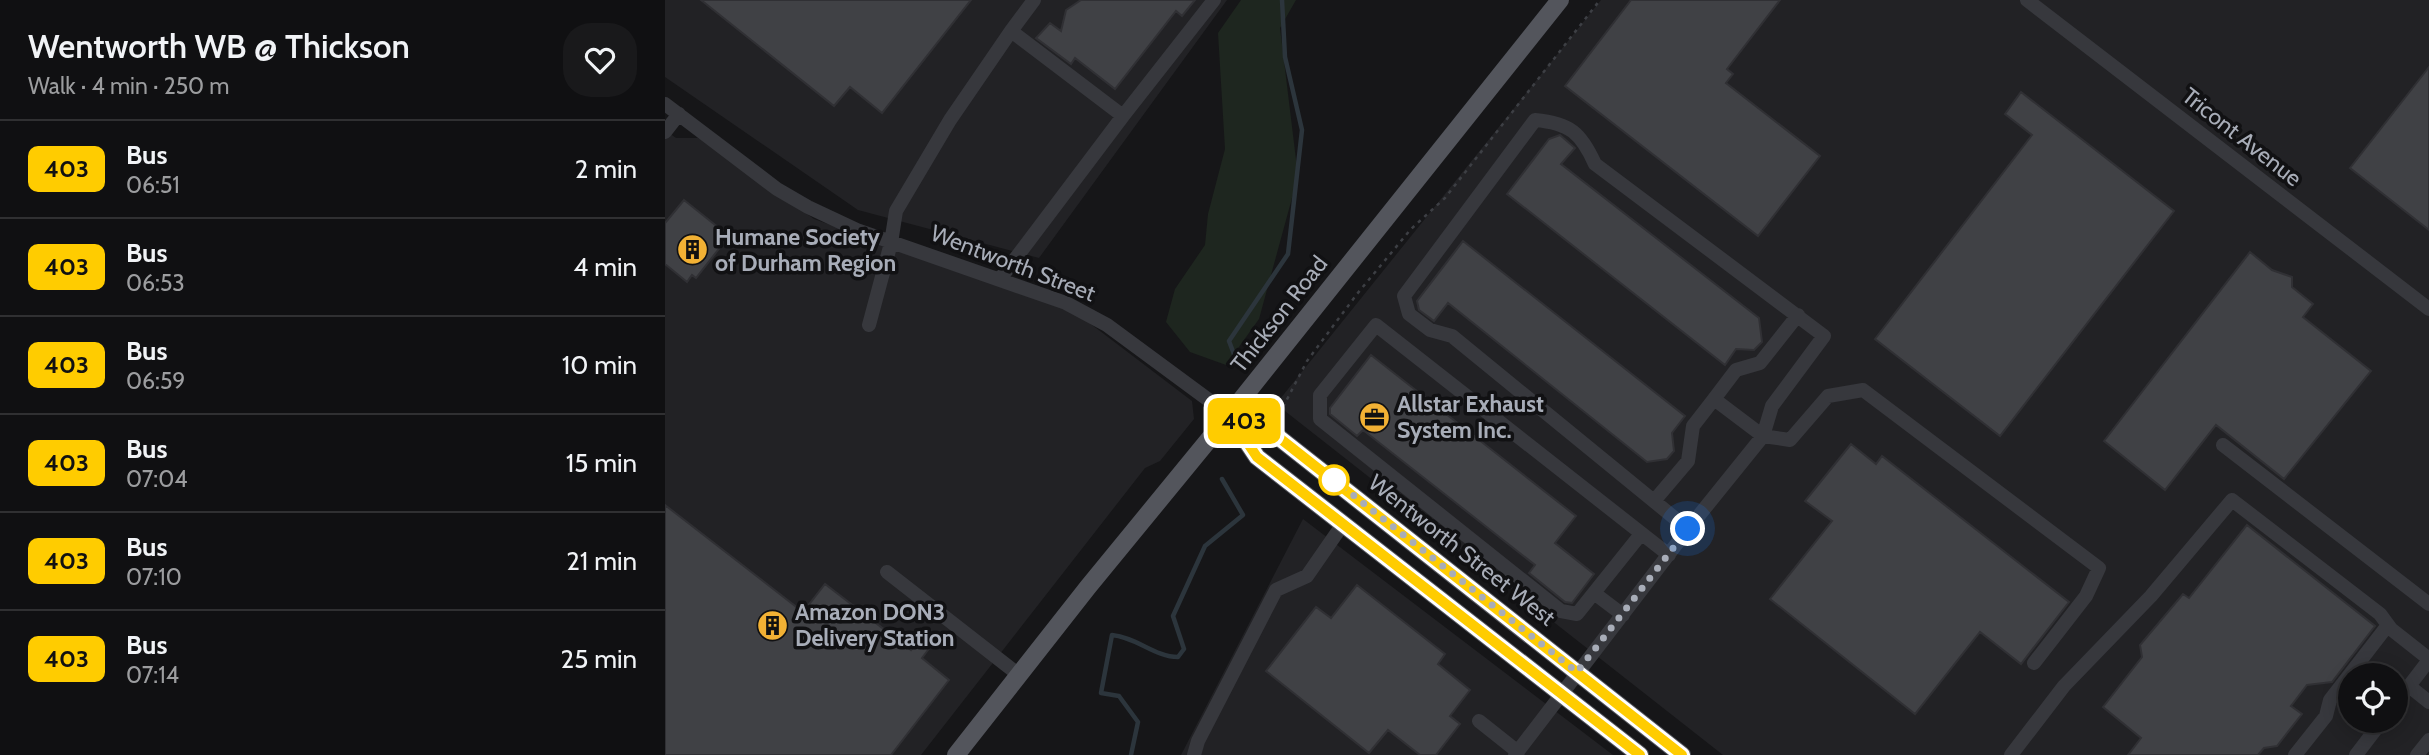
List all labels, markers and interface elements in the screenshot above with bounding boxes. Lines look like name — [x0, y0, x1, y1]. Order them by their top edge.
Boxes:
button: heart — [563, 23, 637, 97]
text: Wentworth WB @ Thickson — [28, 26, 410, 66]
text: Walk · 4 min · 250 m — [28, 72, 230, 100]
street label: Tricont Avenue — [2177, 82, 2307, 192]
text: Bus — [126, 139, 167, 171]
text: 2 min — [575, 153, 637, 185]
text: 403 — [44, 154, 89, 183]
text: 06:51 — [126, 171, 180, 199]
street label: Wentworth Street — [927, 219, 1099, 307]
place label: Humane Society of Durham Region — [715, 223, 896, 277]
building icon: Humane Society of Durham Region — [675, 233, 709, 267]
text: Bus — [126, 237, 167, 269]
street label: Thickson Road — [1225, 250, 1333, 378]
text: 4 min — [573, 251, 637, 283]
text: 403 — [44, 252, 89, 281]
text: 06:53 — [126, 269, 185, 297]
text: Bus — [126, 335, 167, 367]
text: 10 min — [562, 349, 637, 381]
text: 403 — [44, 350, 89, 379]
text: 06:59 — [126, 367, 185, 395]
place label: Allstar Exhaust System Inc. — [1397, 390, 1544, 444]
line badge: 403 — [1204, 398, 1284, 444]
office icon: Allstar Exhaust System Inc. — [1357, 400, 1391, 434]
text: 403 — [1222, 406, 1266, 435]
text: Bus — [126, 433, 167, 465]
text: 15 min — [566, 447, 637, 479]
text: 403 — [44, 448, 89, 477]
text: 07:04 — [126, 465, 188, 493]
unlabelled marker — [1319, 465, 1349, 495]
street label: Wentworth Street West — [1363, 468, 1561, 632]
your location — [1670, 511, 1705, 546]
text: Bus — [126, 531, 167, 563]
text: 21 min — [566, 545, 637, 577]
text: 403 — [44, 546, 89, 575]
text: 07:10 — [126, 563, 182, 591]
place label: Amazon DON3 Delivery Station — [795, 598, 954, 652]
building icon: Amazon DON3 Delivery Station — [755, 608, 789, 642]
text: Bus — [126, 629, 167, 661]
text: 25 min — [561, 643, 637, 675]
text: 403 — [44, 644, 89, 673]
text: 07:14 — [126, 661, 179, 689]
map controls — [2338, 663, 2408, 733]
button: locate — [2338, 663, 2408, 733]

